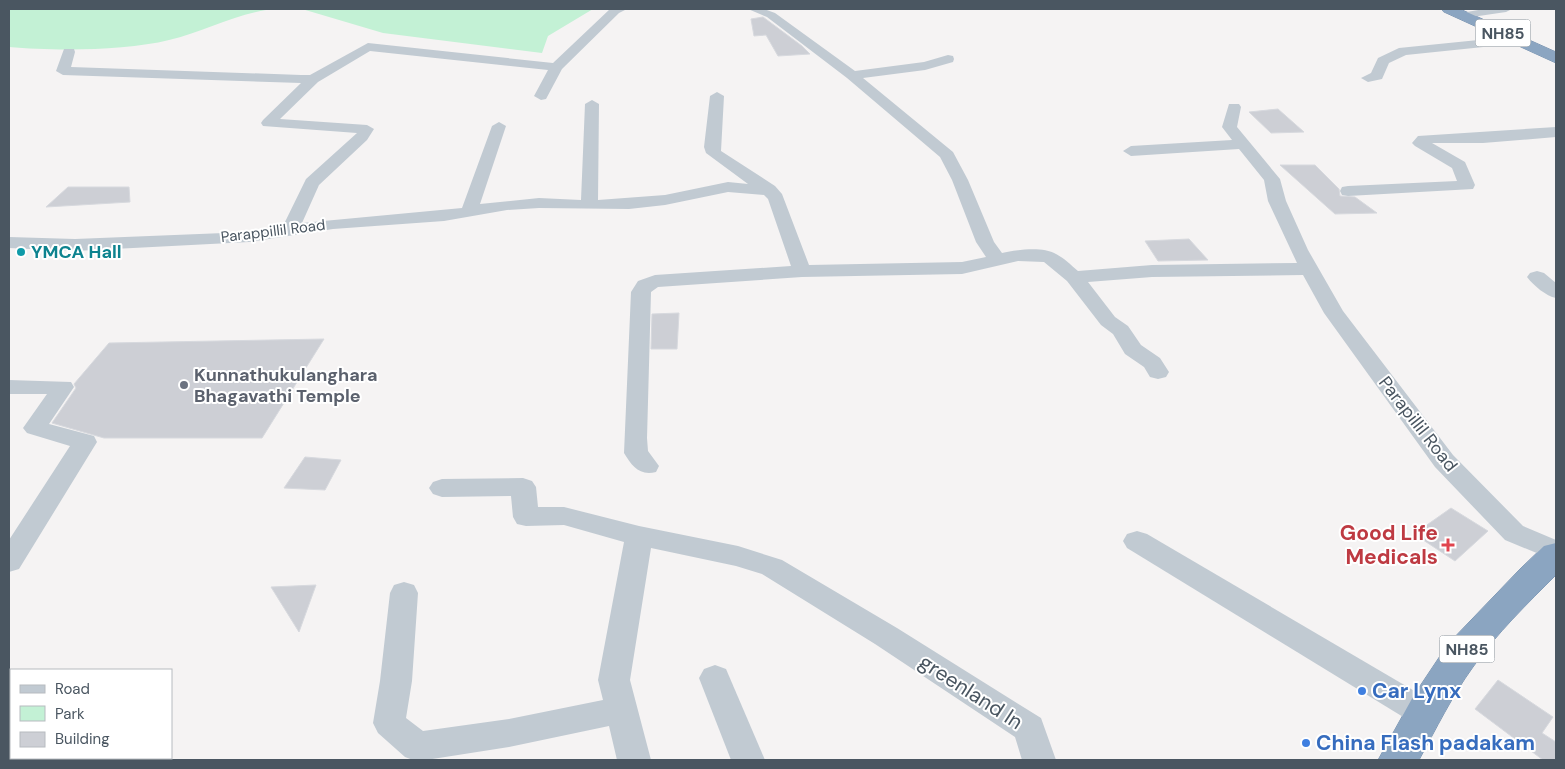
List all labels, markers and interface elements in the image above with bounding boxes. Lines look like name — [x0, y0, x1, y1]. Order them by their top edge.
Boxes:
road number: NH85 — [1476, 19, 1530, 46]
street label: Parappillil Road — [220, 215, 326, 247]
place label: YMCA Hall — [31, 240, 122, 264]
marker: YMCA Hall — [15, 246, 27, 258]
place label: Kunnathukulanghara Bhagavathi Temple — [194, 363, 378, 408]
street label: Parapillil Road — [1373, 371, 1463, 477]
marker: Kunnathukulanghara Bhagavathi Temple — [178, 379, 190, 391]
place label: Good Life Medicals — [1340, 519, 1438, 571]
marker: Good Life Medicals — [1442, 539, 1454, 551]
road number: NH85 — [1440, 636, 1494, 662]
street label: greenland ln — [914, 648, 1028, 736]
legend — [10, 669, 172, 759]
place label: Car Lynx — [1372, 677, 1461, 705]
text: Road — [55, 679, 90, 699]
marker: Car Lynx — [1356, 685, 1368, 697]
text: Park — [55, 704, 85, 724]
text: Building — [55, 729, 110, 749]
place label: China Flash padakam — [1316, 729, 1535, 757]
marker: China Flash padakam — [1300, 737, 1312, 749]

